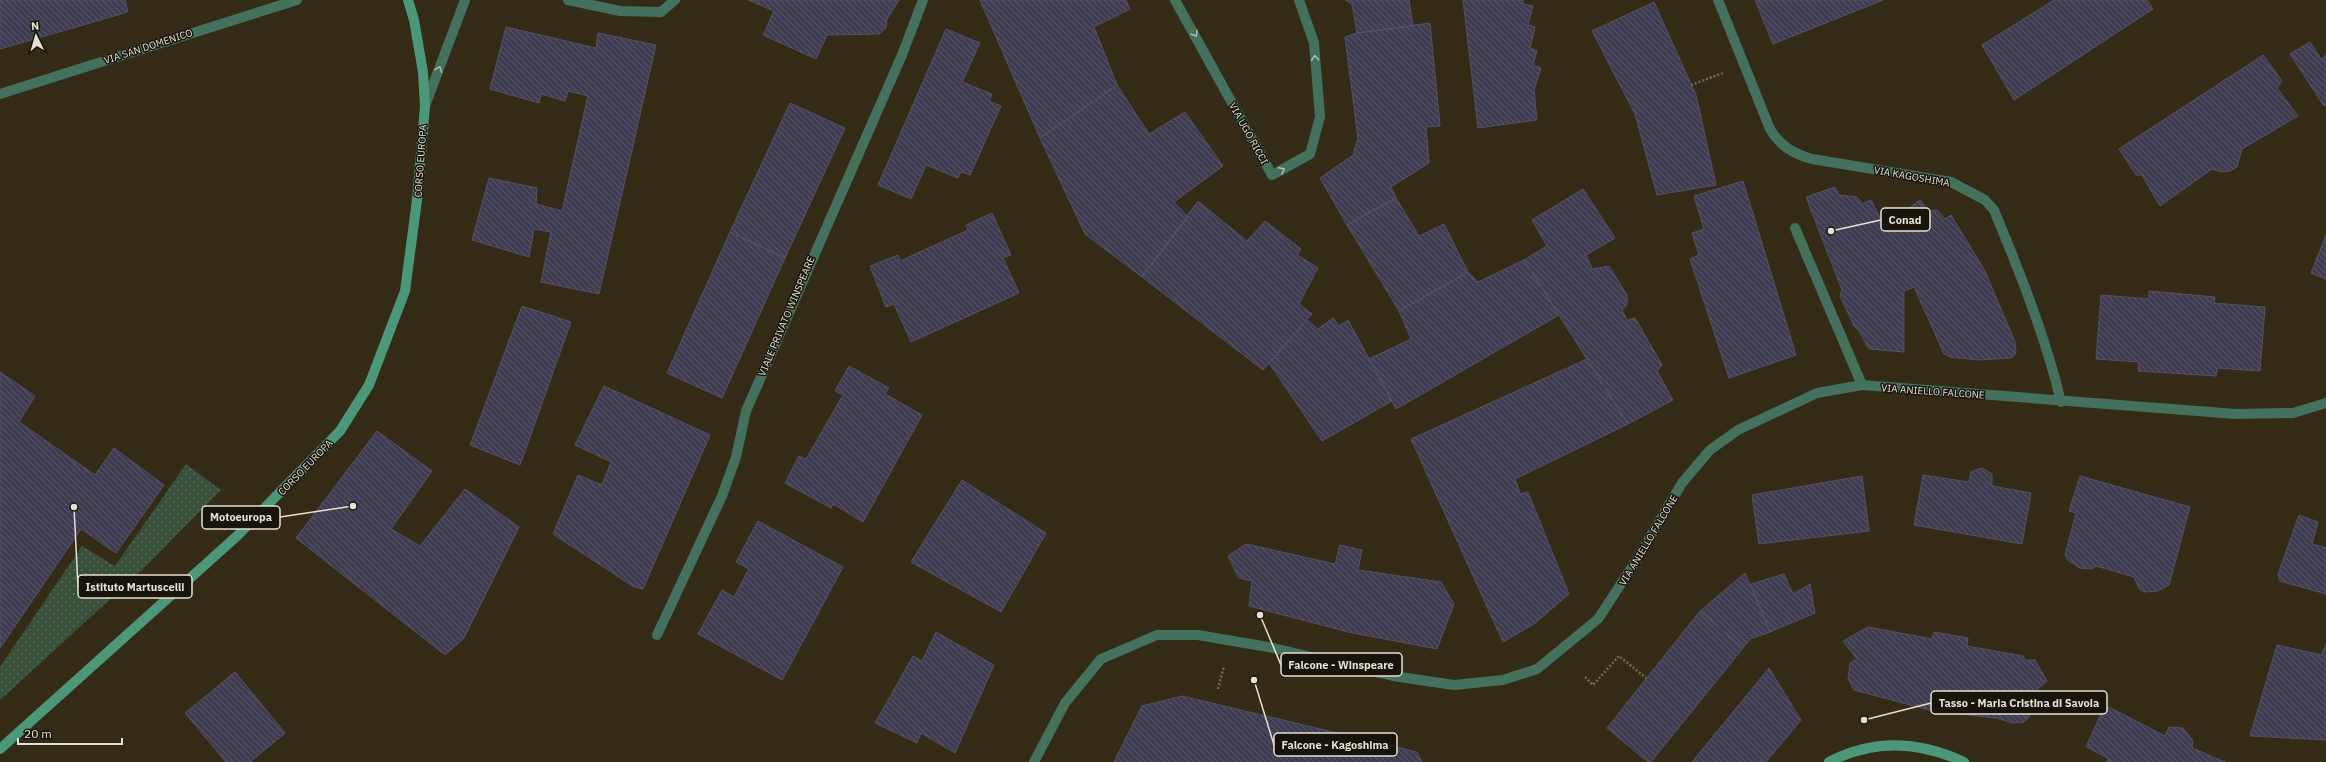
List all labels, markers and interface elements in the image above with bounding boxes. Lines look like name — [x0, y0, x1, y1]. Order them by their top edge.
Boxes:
north arrow — [16, 16, 56, 56]
text: N — [31, 19, 40, 33]
street label: VIA SAN DOMENICO — [102, 26, 194, 67]
one-way arrow — [1190, 30, 1197, 37]
one-way arrow — [1310, 55, 1319, 61]
one-way arrow — [434, 66, 442, 73]
street label: VIA UGO RICCI — [1226, 100, 1271, 166]
street label: CORSO EUROPA — [411, 124, 430, 198]
street label: VIA KAGOSHIMA — [1873, 163, 1951, 190]
one-way arrow — [1278, 167, 1285, 175]
callout: Conad — [1881, 208, 1930, 231]
text: Conad — [1889, 213, 1921, 227]
street label: VIALE PRIVATO WINSPEARE — [755, 254, 818, 378]
street label: VIA ANIELLO FALCONE — [1881, 381, 1985, 402]
street label: CORSO EUROPA — [275, 436, 336, 498]
street label: VIA ANIELLO FALCONE — [1616, 492, 1681, 588]
callout: Motoeuropa — [202, 506, 280, 529]
text: Motoeuropa — [210, 510, 272, 524]
callout: Istituto Martuscelli — [78, 575, 192, 598]
text: Istituto Martuscelli — [86, 580, 184, 594]
callout: Falcone - Winspeare — [1281, 653, 1402, 676]
text: Falcone - Winspeare — [1288, 658, 1394, 672]
callout: Tasso - Maria Cristina di Savoia — [1931, 691, 2107, 714]
text: Tasso - Maria Cristina di Savoia — [1939, 696, 2099, 710]
scale bar — [18, 720, 122, 746]
text: 20 m — [24, 726, 52, 741]
callout: Falcone - Kagoshima — [1274, 733, 1397, 756]
text: Falcone - Kagoshima — [1281, 738, 1389, 752]

